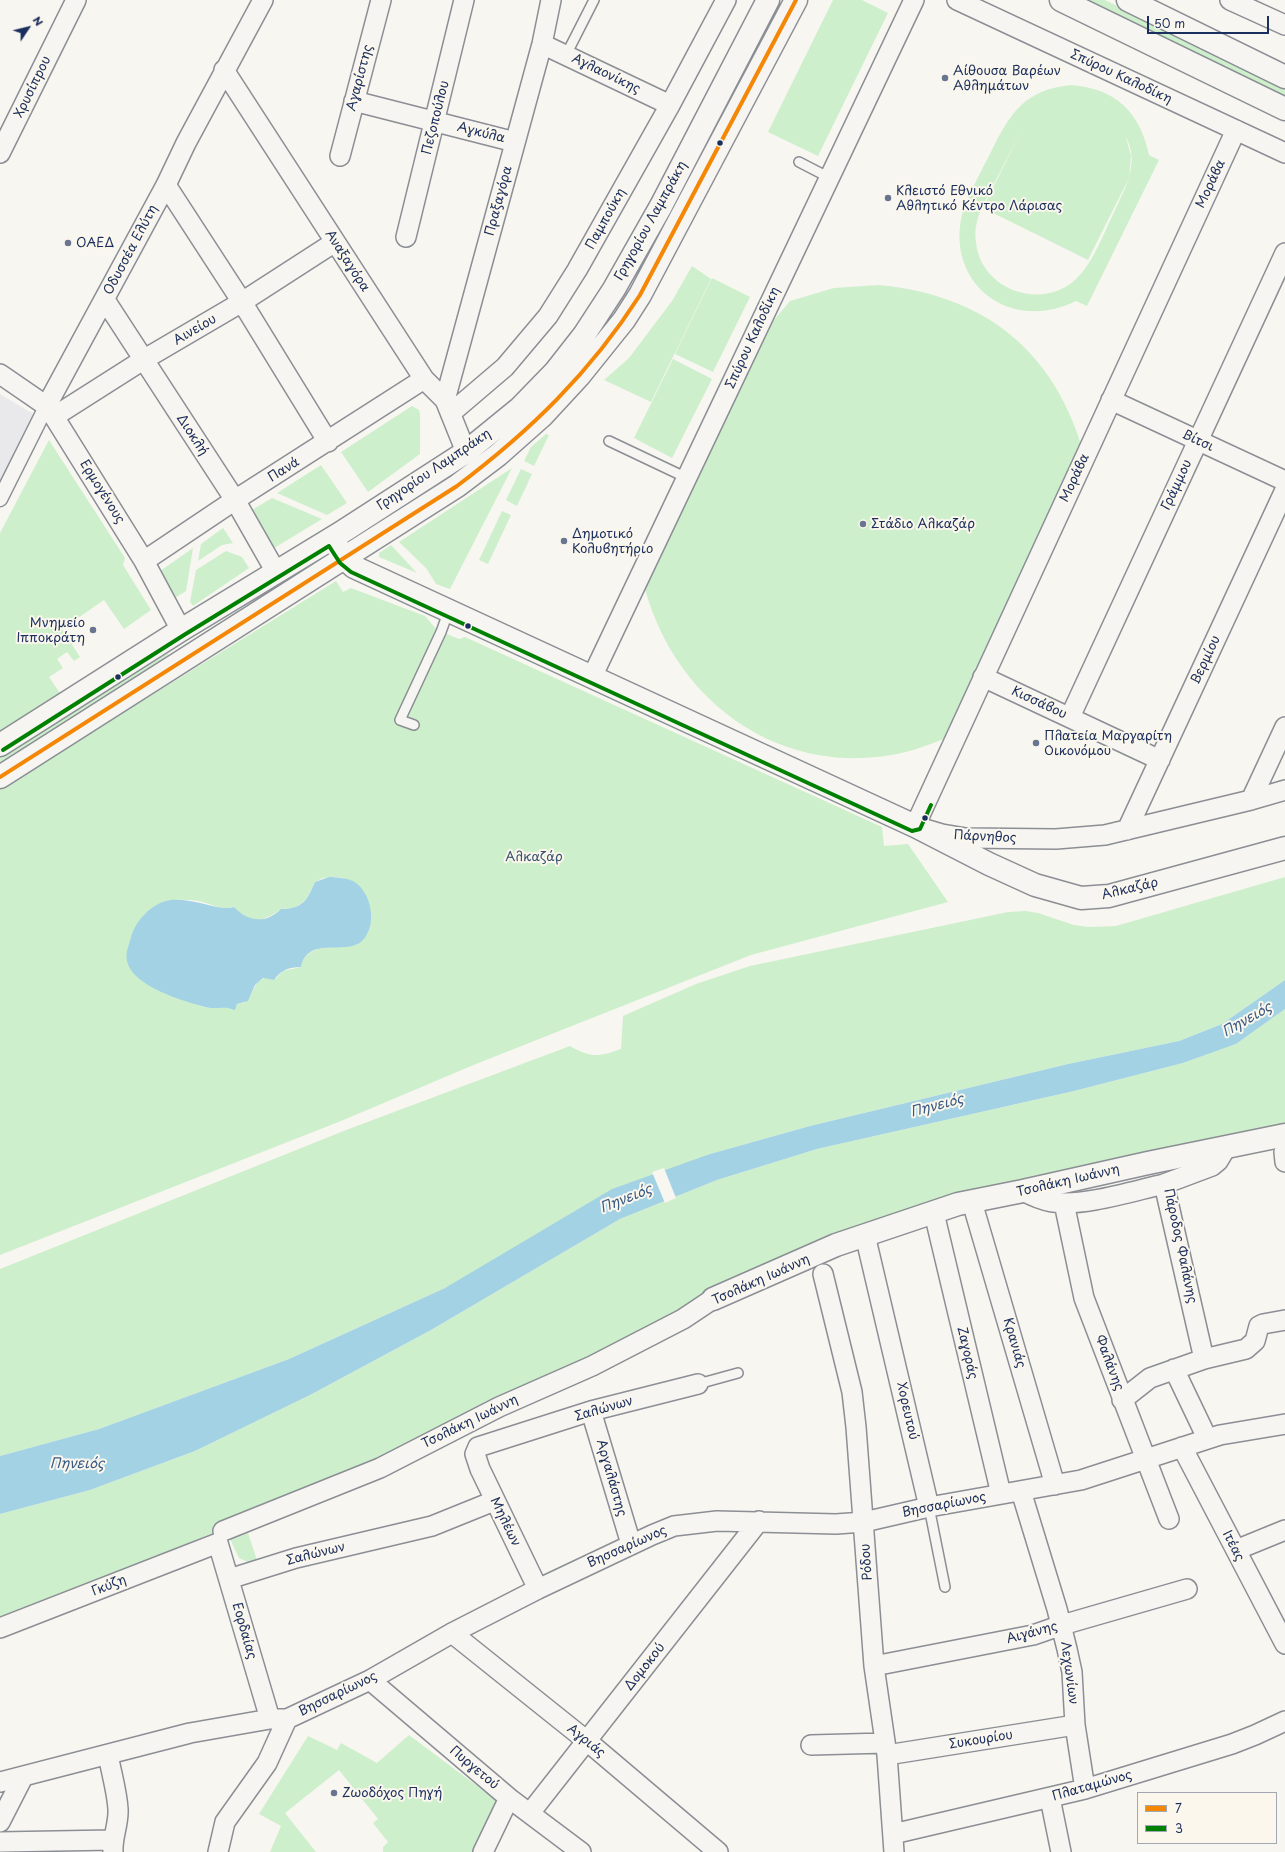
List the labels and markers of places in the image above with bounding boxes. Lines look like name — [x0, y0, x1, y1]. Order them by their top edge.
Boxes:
place label: Αίθουσα Βαρέων Αθλημάτων — [953, 63, 1061, 94]
marker: Αίθουσα Βαρέων Αθλημάτων — [940, 73, 950, 83]
unlabelled marker — [715, 138, 725, 148]
place label: Κλειστό Εθνικό Αθλητικό Κέντρο Λάρισας — [896, 183, 1062, 214]
marker: Κλειστό Εθνικό Αθλητικό Κέντρο Λάρισας — [883, 193, 893, 203]
place label: ΟΑΕΔ — [76, 235, 114, 251]
marker: ΟΑΕΔ — [63, 238, 73, 248]
place label: Στάδιο Αλκαζάρ — [871, 516, 975, 532]
marker: Στάδιο Αλκαζάρ — [858, 519, 868, 529]
place label: Δημοτικό Κολυβητήριο — [572, 526, 653, 557]
marker: Δημοτικό Κολυβητήριο — [559, 536, 569, 546]
place label: Μνημείο Ιπποκράτη — [16, 615, 85, 646]
unlabelled marker — [463, 621, 473, 631]
marker: Μνημείο Ιπποκράτη — [88, 625, 98, 635]
unlabelled marker — [113, 672, 123, 682]
place label: Πλατεία Μαργαρίτη Οικονόμου — [1044, 728, 1172, 759]
marker: Πλατεία Μαργαρίτη Οικονόμου — [1031, 738, 1041, 748]
unlabelled marker — [920, 813, 930, 823]
place label: Ζωοδόχος Πηγή — [342, 1785, 442, 1801]
marker: Ζωοδόχος Πηγή — [329, 1788, 339, 1798]

